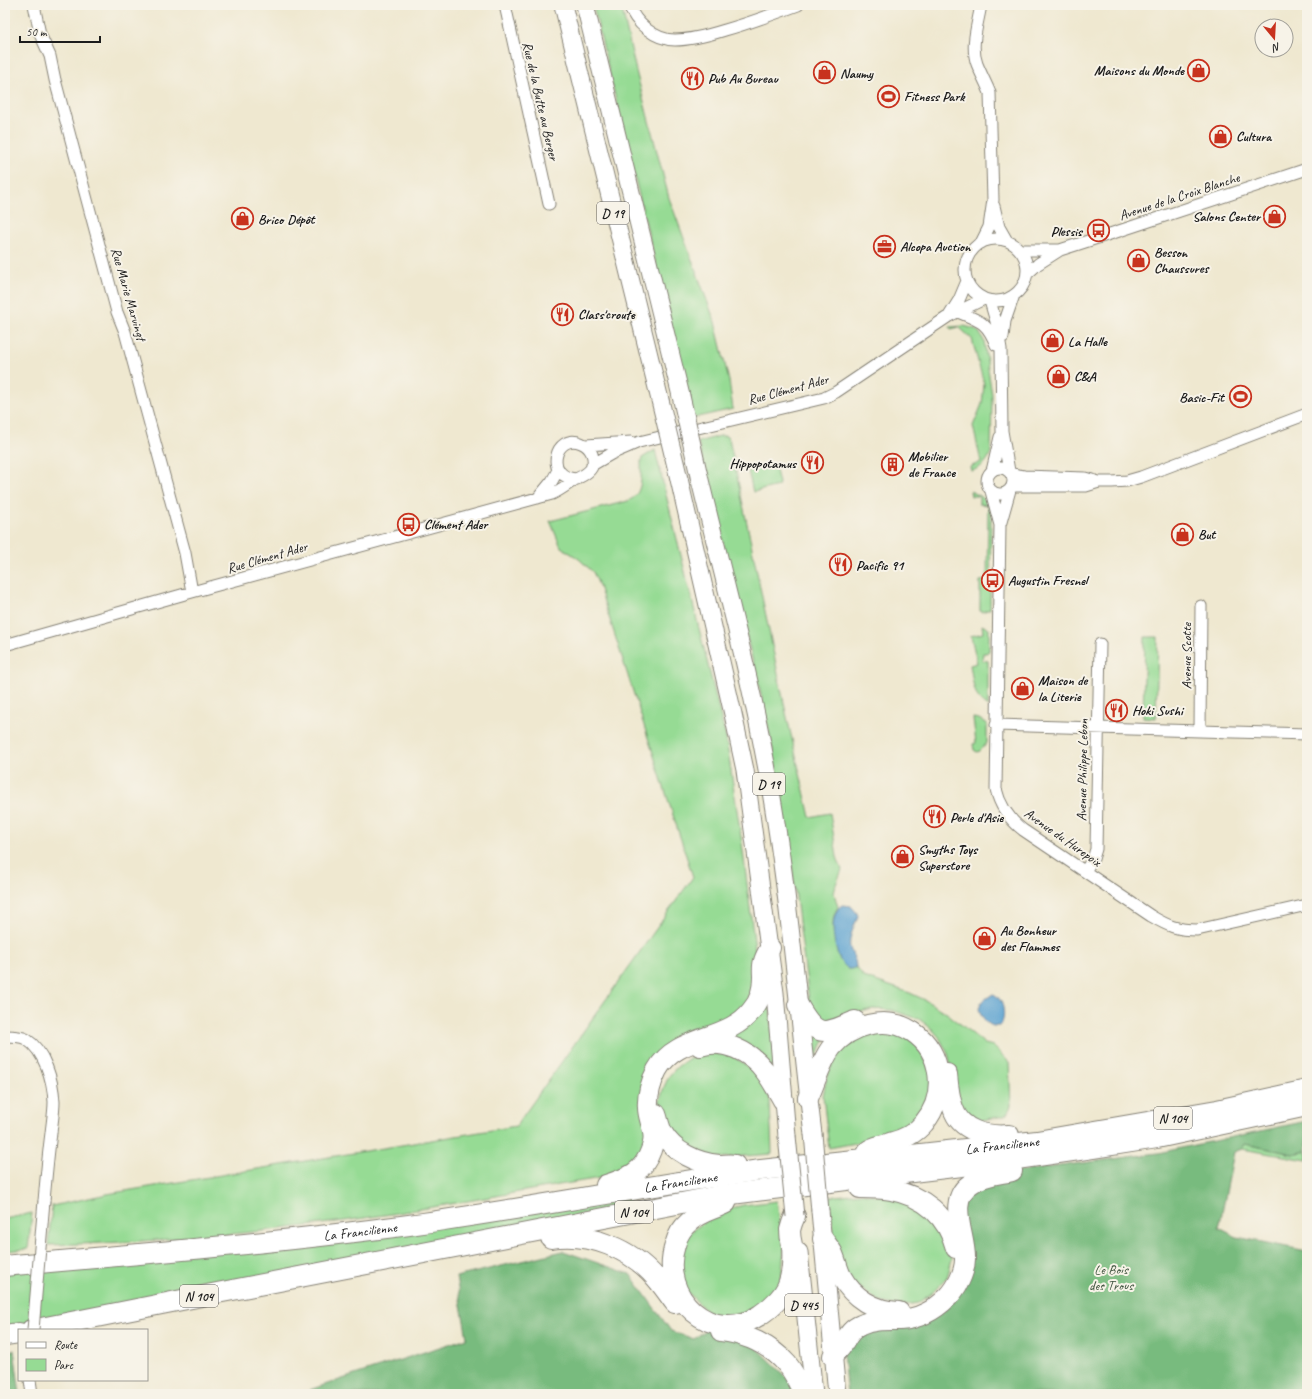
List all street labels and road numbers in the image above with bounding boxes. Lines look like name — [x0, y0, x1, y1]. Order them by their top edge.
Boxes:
street label: Rue de la Butte au Berger — [519, 40, 563, 163]
street label: Avenue de la Croix Blanche — [1117, 169, 1243, 224]
road number: D 19 — [597, 202, 629, 224]
street label: Rue Marie Marvingt — [107, 246, 151, 345]
street label: Rue Clément Ader — [746, 370, 831, 408]
street label: Rue Clément Ader — [225, 538, 310, 577]
street label: Avenue Scotte — [1178, 621, 1195, 689]
street label: Avenue Philippe Lebon — [1073, 718, 1092, 821]
road number: D 19 — [753, 773, 785, 795]
street label: Avenue du Hurepoix — [1021, 805, 1105, 871]
road number: N 104 — [1154, 1107, 1192, 1129]
street label: La Francilienne — [965, 1133, 1041, 1158]
street label: La Francilienne — [643, 1168, 720, 1197]
road number: N 104 — [615, 1201, 653, 1223]
street label: La Francilienne — [323, 1219, 399, 1245]
road number: N 104 — [180, 1285, 218, 1307]
road number: D 445 — [785, 1294, 823, 1316]

